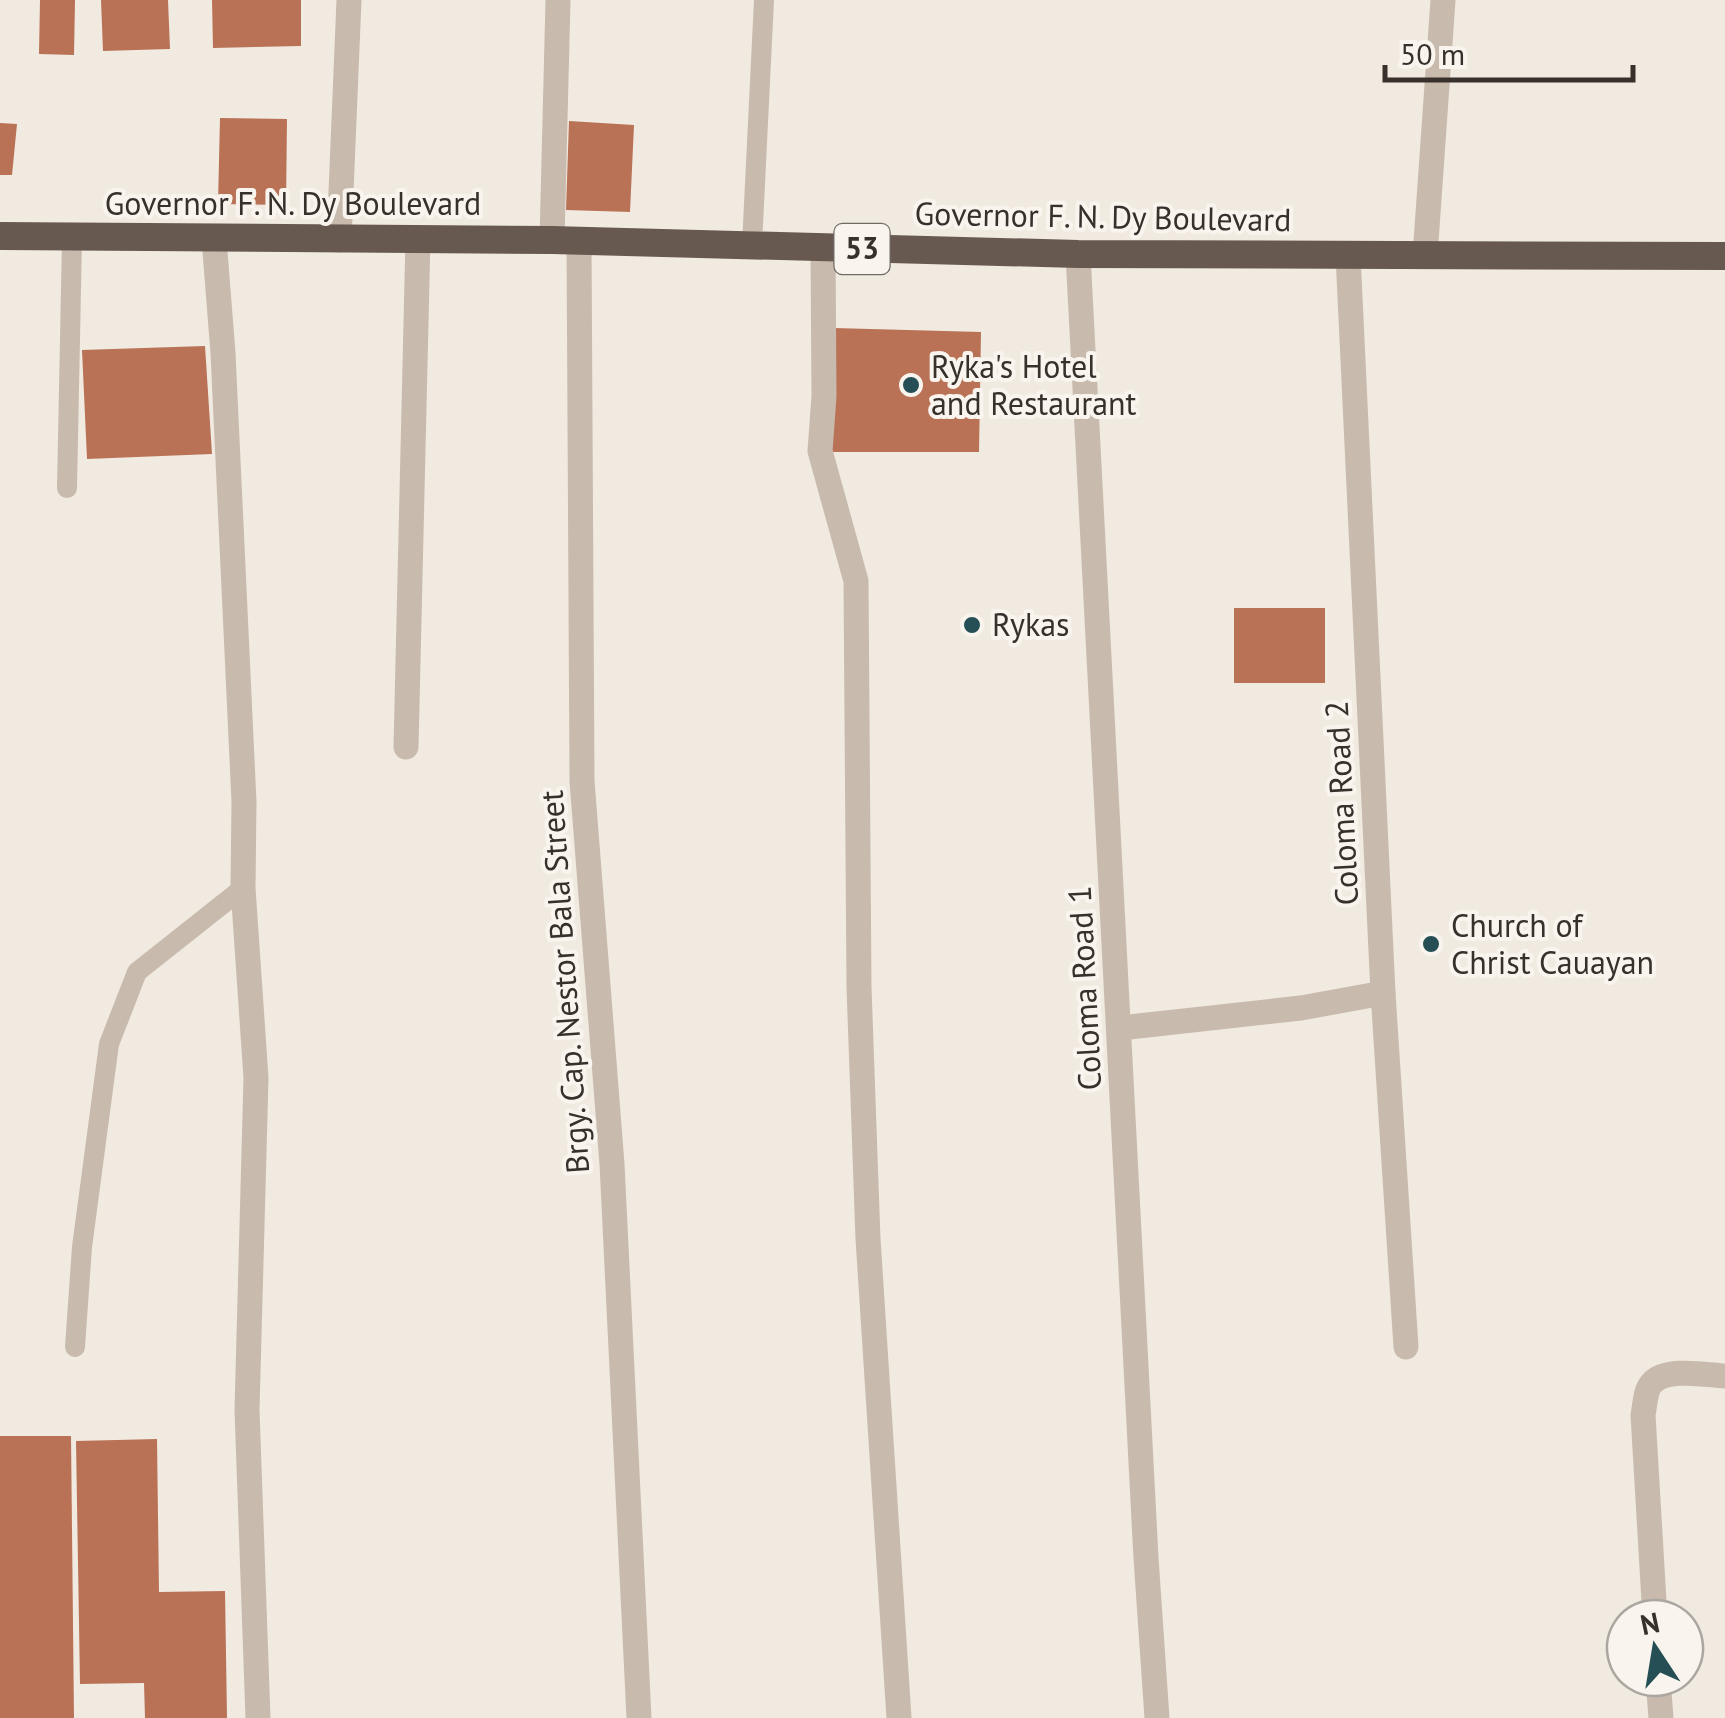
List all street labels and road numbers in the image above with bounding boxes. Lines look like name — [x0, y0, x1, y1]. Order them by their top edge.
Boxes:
street label: Governor F. N. Dy Boulevard — [105, 182, 481, 224]
street label: Governor F. N. Dy Boulevard — [914, 192, 1292, 240]
road number: 53 — [834, 224, 890, 274]
street label: Coloma Road 2 — [1315, 700, 1367, 906]
street label: Brgy. Cap. Nestor Bala Street — [530, 789, 598, 1175]
street label: Coloma Road 1 — [1058, 885, 1110, 1091]

